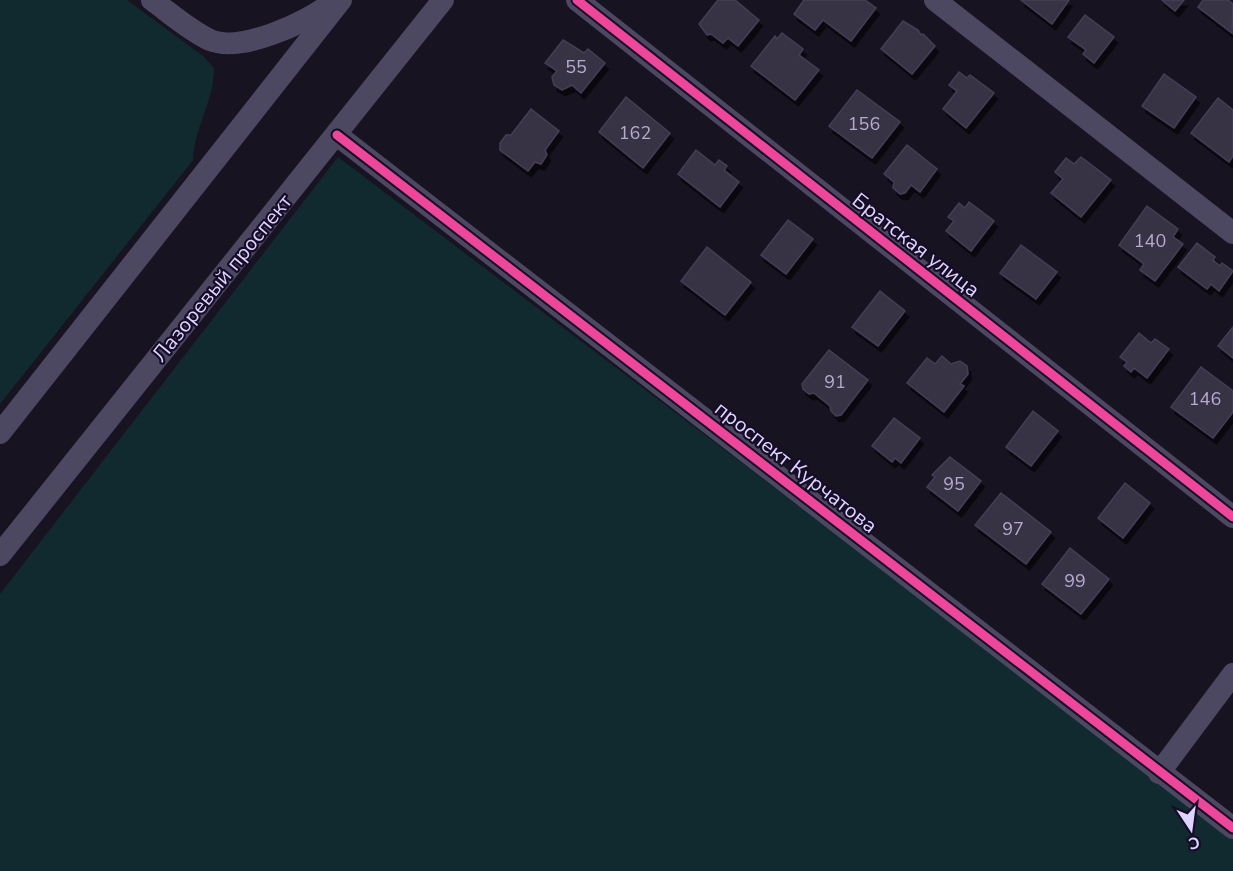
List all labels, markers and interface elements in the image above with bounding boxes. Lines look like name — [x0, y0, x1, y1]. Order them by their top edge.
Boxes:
house number: 55 — [565, 55, 587, 79]
house number: 156 — [848, 112, 880, 136]
house number: 162 — [619, 121, 651, 145]
street label: Братская улица — [847, 186, 985, 304]
street label: Лазоревый проспект — [146, 188, 299, 368]
house number: 140 — [1134, 229, 1166, 253]
house number: 91 — [824, 370, 846, 394]
house number: 146 — [1189, 387, 1221, 411]
street label: проспект Курчатова — [709, 395, 883, 539]
house number: 95 — [943, 472, 965, 496]
house number: 97 — [1002, 517, 1024, 541]
house number: 99 — [1064, 569, 1086, 593]
north arrow — [1161, 799, 1221, 859]
text: С — [1186, 831, 1202, 855]

